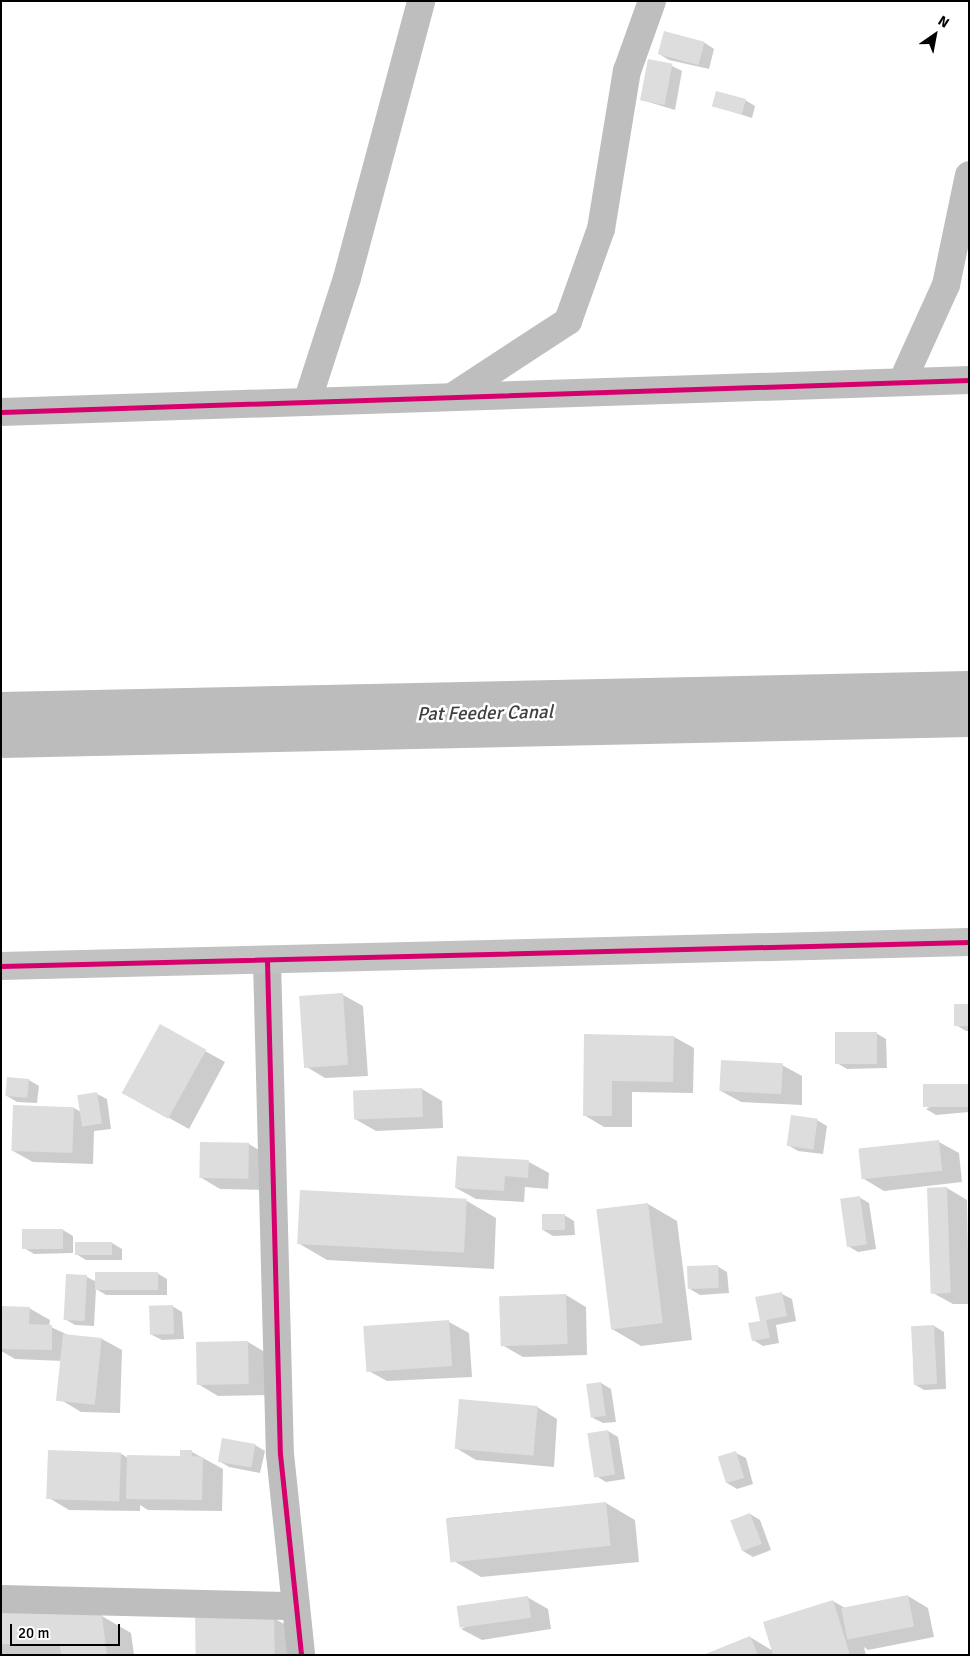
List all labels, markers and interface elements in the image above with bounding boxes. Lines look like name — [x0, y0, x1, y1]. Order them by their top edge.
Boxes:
north arrow — [910, 10, 960, 60]
text: N — [935, 12, 952, 32]
water label: Pat Feeder Canal — [417, 701, 553, 727]
scale bar — [12, 1614, 122, 1646]
text: 20 m — [18, 1624, 49, 1642]

